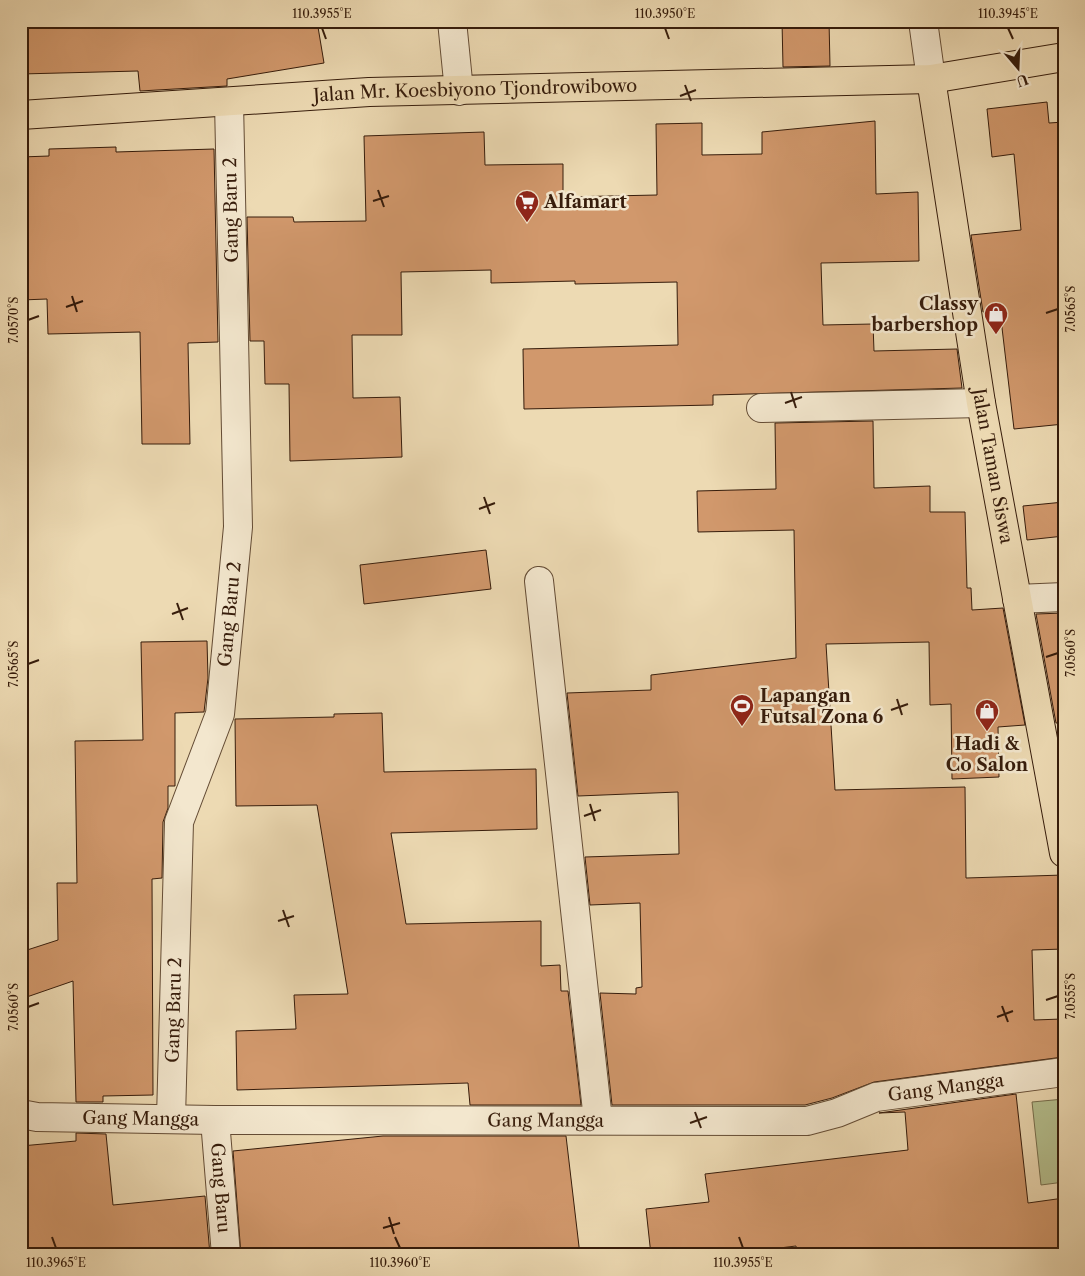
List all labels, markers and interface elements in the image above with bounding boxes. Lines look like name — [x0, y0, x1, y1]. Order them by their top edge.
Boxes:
text: 110.3955°E — [292, 6, 352, 21]
text: 110.3950°E — [635, 6, 695, 21]
text: 110.3945°E — [978, 6, 1038, 21]
north arrow — [992, 42, 1042, 92]
text: U — [1013, 70, 1031, 91]
street label: Jalan Mr. Koesbiyono Tjondrowibowo — [310, 75, 638, 107]
street label: Gang Baru 2 — [219, 157, 243, 263]
supermarket icon: Alfamart — [514, 189, 540, 223]
place label: Alfamart — [543, 191, 627, 213]
text: 7.0565°S — [1063, 285, 1078, 333]
place label: Classy barbershop — [871, 293, 979, 336]
text: 7.0570°S — [6, 296, 21, 344]
shop icon: Classy barbershop — [983, 301, 1009, 335]
street label: Jalan Taman Siswa — [967, 384, 1018, 546]
street label: Gang Baru 2 — [214, 561, 246, 668]
text: 7.0560°S — [1063, 629, 1078, 677]
text: 7.0565°S — [6, 640, 21, 688]
place label: Lapangan Futsal Zona 6 — [760, 685, 883, 728]
sports icon: Lapangan Futsal Zona 6 — [729, 693, 755, 727]
shop icon: Hadi & Co Salon — [974, 698, 1000, 732]
place label: Hadi & Co Salon — [946, 733, 1029, 776]
street label: Gang Baru 2 — [161, 957, 186, 1063]
text: 7.0555°S — [1063, 973, 1078, 1019]
text: 7.0560°S — [6, 983, 21, 1031]
street label: Gang Mangga — [887, 1069, 1006, 1106]
street label: Gang Mangga — [82, 1107, 200, 1131]
street label: Gang Mangga — [487, 1109, 605, 1132]
street label: Gang Baru — [206, 1142, 235, 1234]
text: 110.3965°E — [26, 1255, 86, 1270]
text: 110.3960°E — [369, 1255, 431, 1270]
text: 110.3955°E — [713, 1255, 773, 1270]

